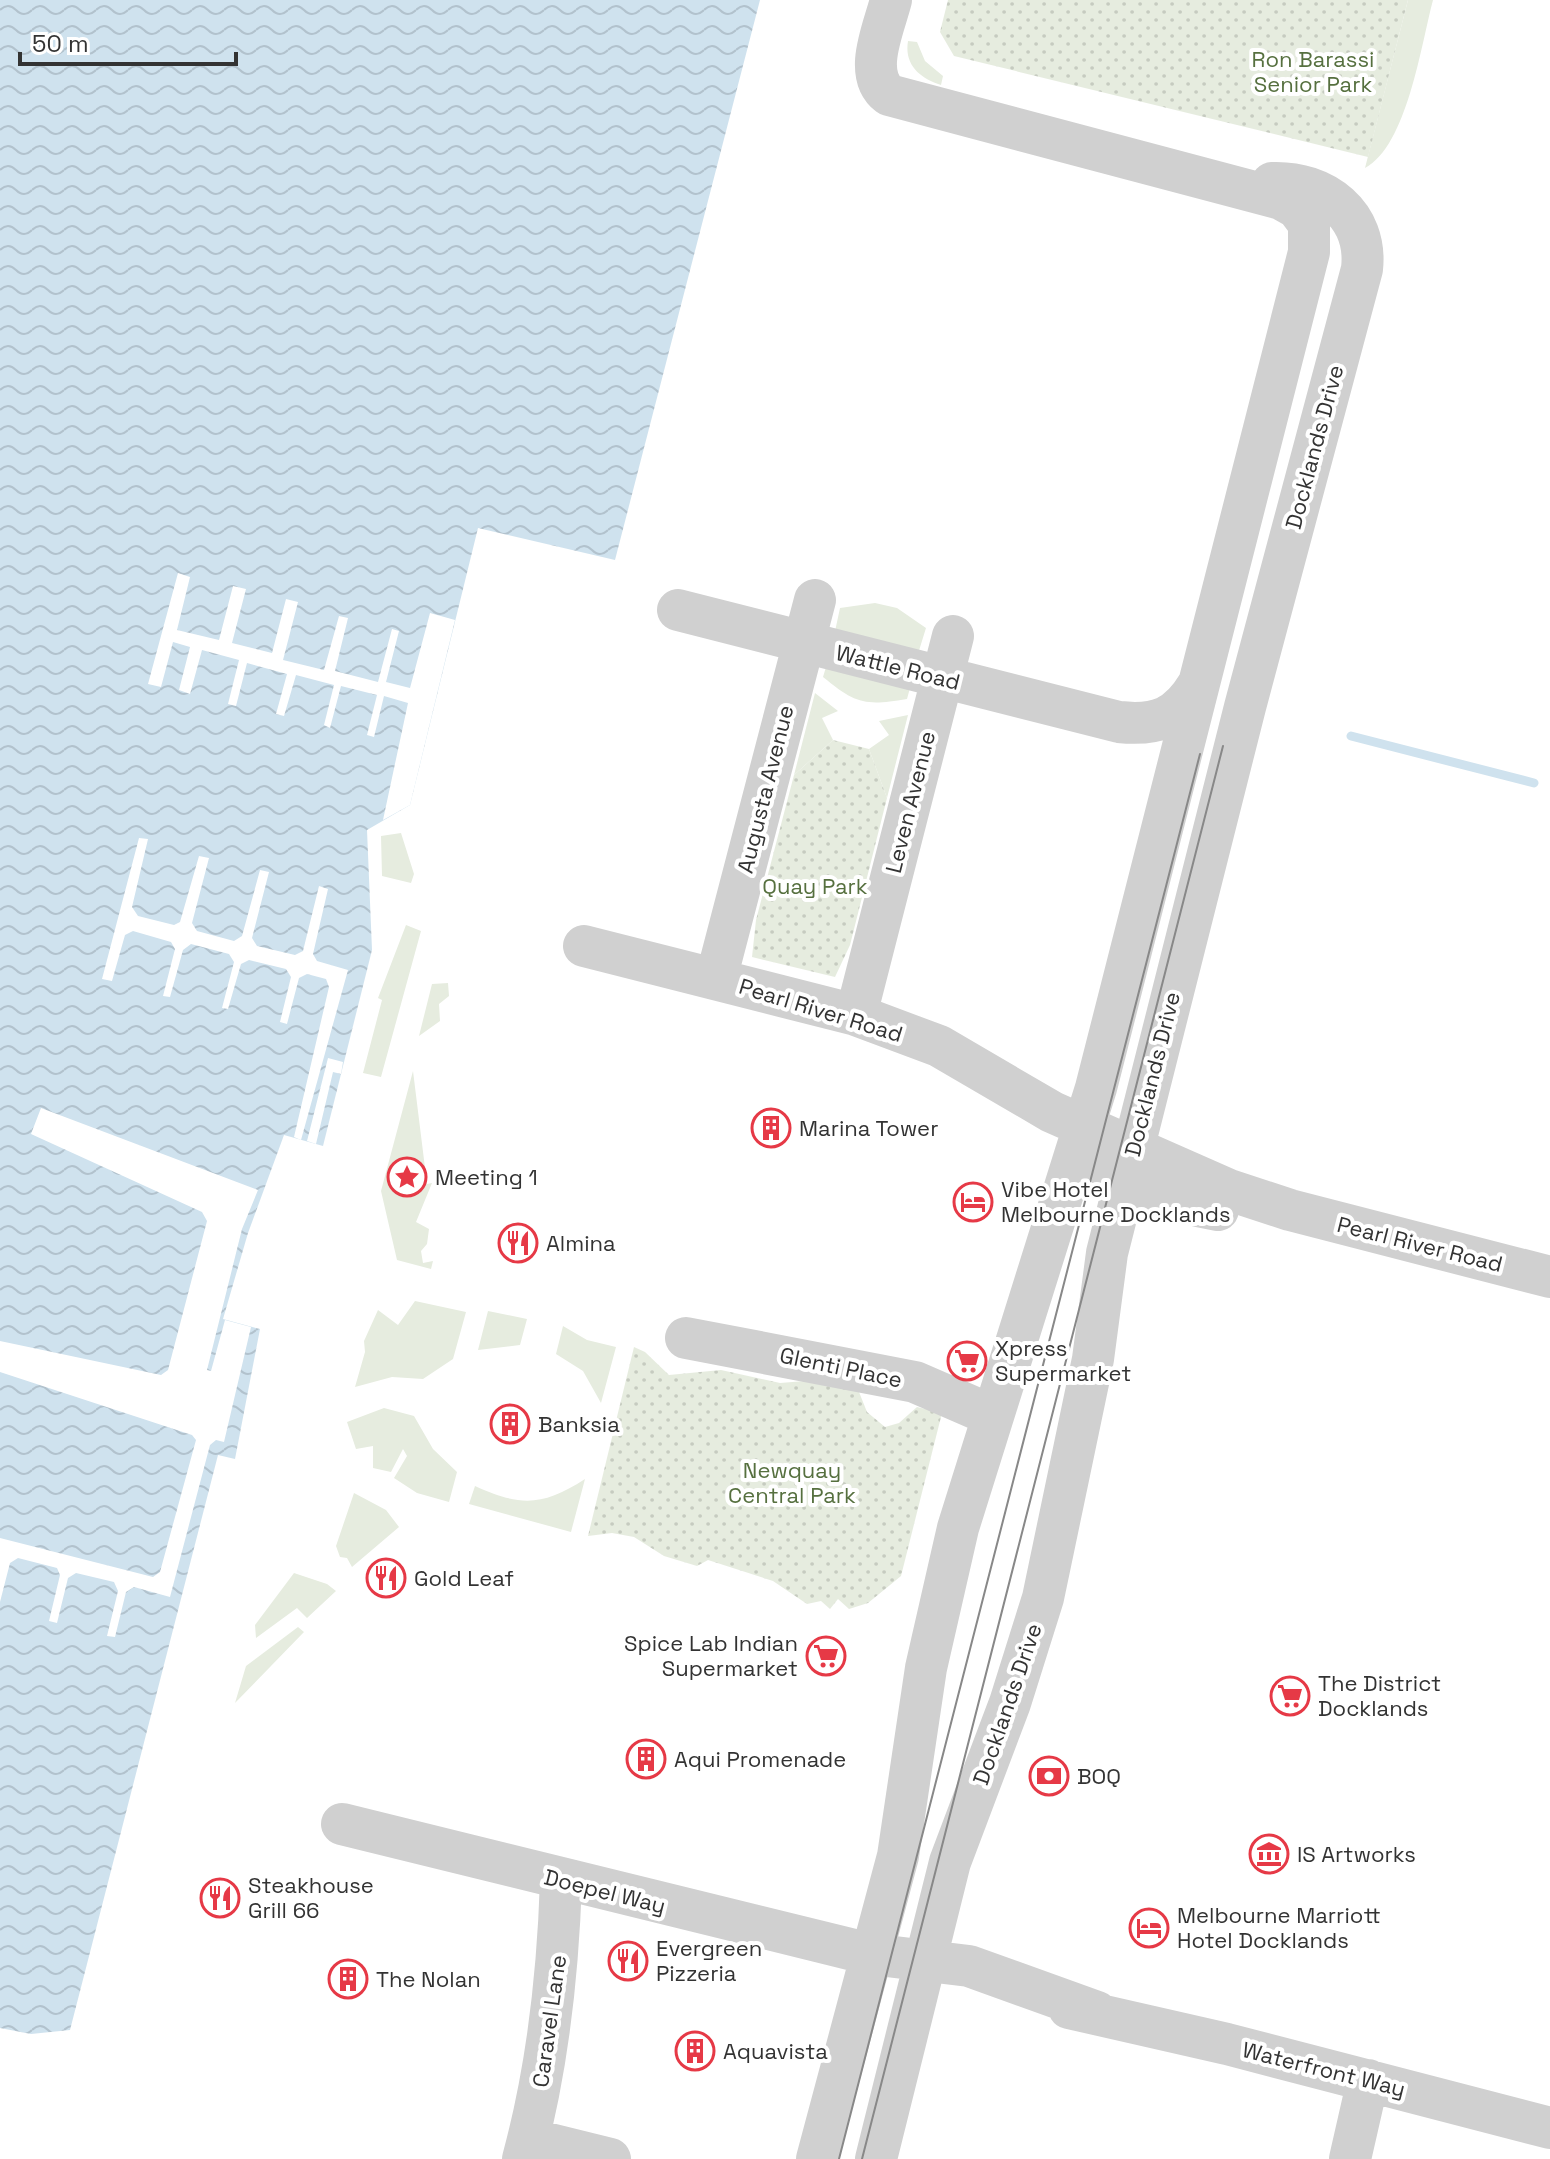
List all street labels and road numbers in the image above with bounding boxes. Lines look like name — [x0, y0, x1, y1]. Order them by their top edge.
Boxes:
street label: Docklands Drive — [1279, 362, 1349, 532]
street label: Wattle Road — [833, 638, 963, 696]
street label: Augusta Avenue — [731, 702, 799, 876]
street label: Leven Avenue — [879, 728, 941, 876]
street label: Pearl River Road — [736, 972, 906, 1048]
street label: Docklands Drive — [1118, 989, 1186, 1159]
street label: Pearl River Road — [1334, 1210, 1506, 1278]
street label: Glenti Place — [777, 1340, 905, 1394]
street label: Docklands Drive — [966, 1620, 1048, 1788]
street label: Doepel Way — [541, 1862, 669, 1920]
street label: Caravel Lane — [526, 1953, 572, 2089]
street label: Waterfront Way — [1240, 2035, 1408, 2103]

